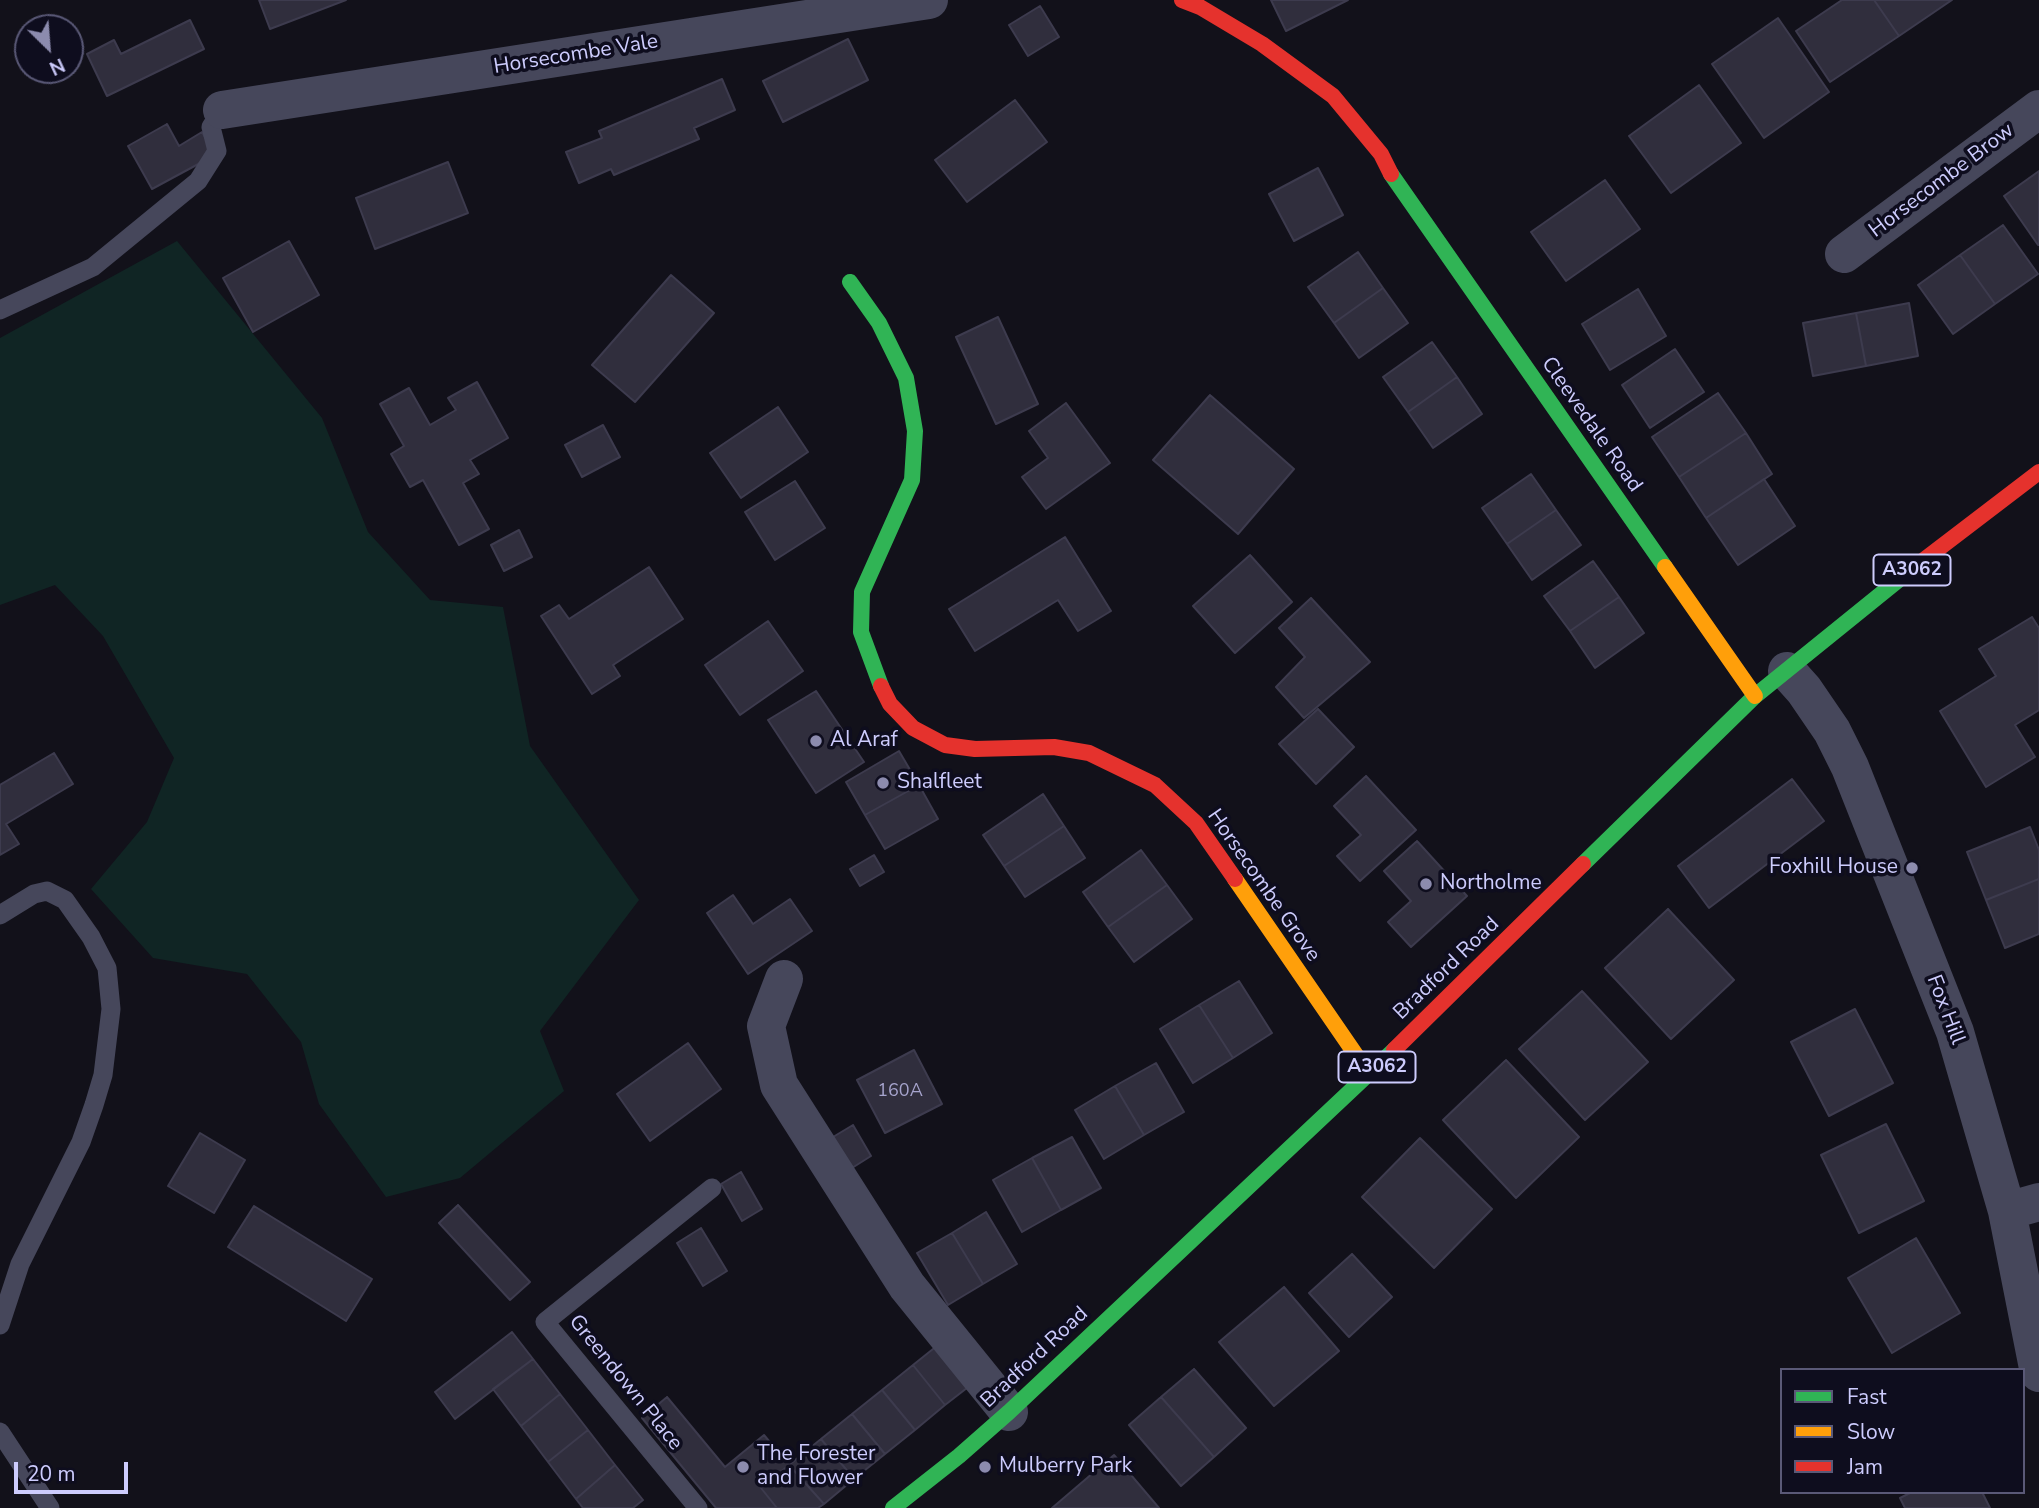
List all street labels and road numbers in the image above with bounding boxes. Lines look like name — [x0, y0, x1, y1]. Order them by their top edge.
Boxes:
street label: Horsecombe Vale — [492, 30, 660, 80]
street label: Horsecombe Brow — [1865, 118, 2019, 244]
street label: Cleevedale Road — [1535, 353, 1647, 497]
road number: A3062 — [1874, 554, 1951, 586]
street label: Horsecombe Grove — [1201, 805, 1325, 967]
street label: Bradford Road — [1389, 912, 1505, 1026]
street label: Fox Hill — [1920, 972, 1970, 1048]
road number: A3062 — [1338, 1051, 1416, 1082]
street label: Bradford Road — [976, 1302, 1094, 1414]
street label: Greendown Place — [563, 1310, 687, 1456]

